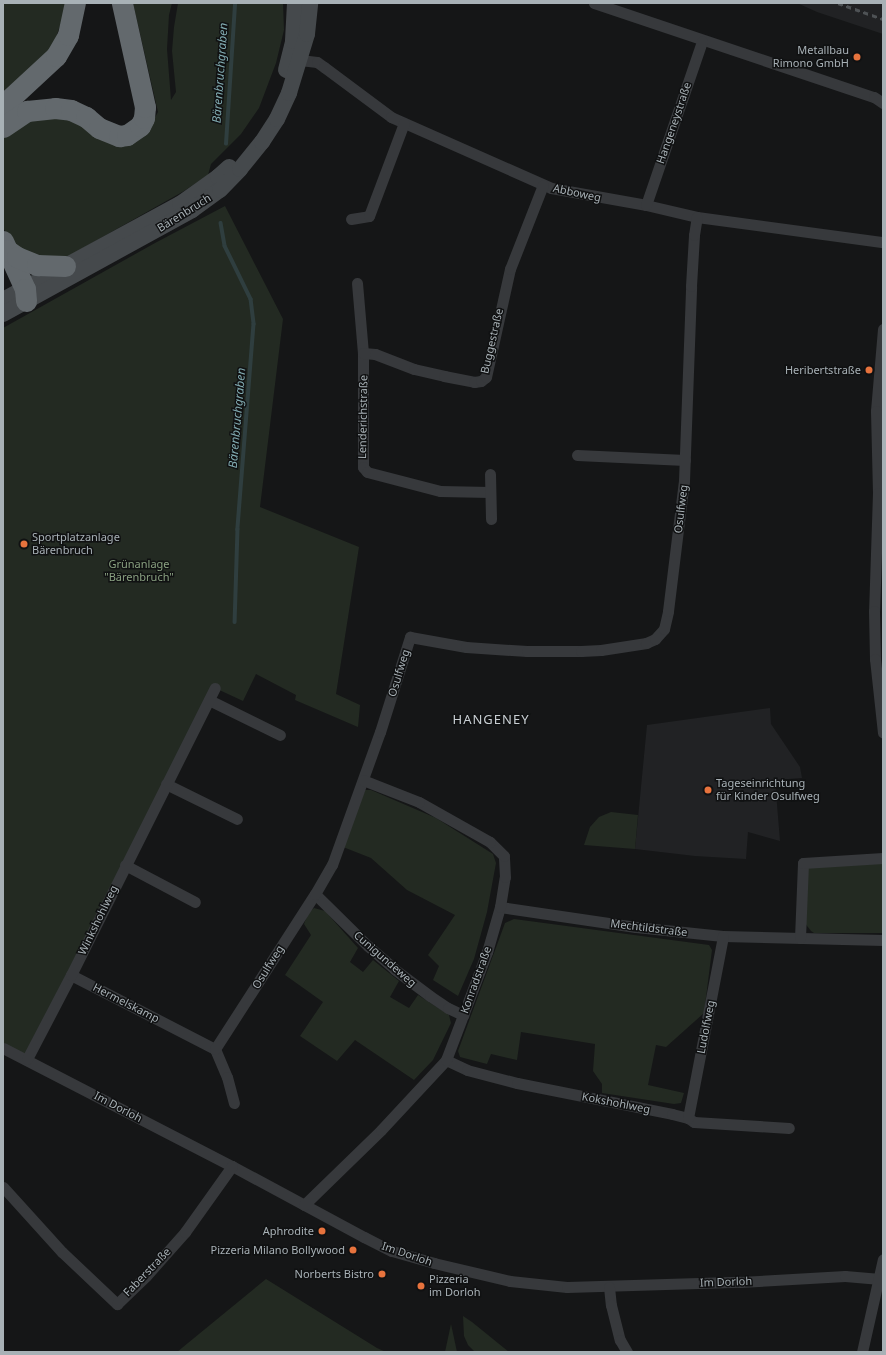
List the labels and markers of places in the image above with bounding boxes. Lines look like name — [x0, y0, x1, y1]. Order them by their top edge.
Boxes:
place label: Metallbau Rimono GmbH — [773, 44, 849, 70]
marker: Metallbau Rimono GmbH — [852, 52, 862, 62]
place label: Heribertstraße — [785, 363, 861, 377]
marker: Heribertstraße — [864, 365, 874, 375]
place label: Sportplatzanlage Bärenbruch — [32, 531, 120, 557]
marker: Sportplatzanlage Bärenbruch — [19, 539, 29, 549]
place label: Tageseinrichtung für Kinder Osulfweg — [716, 777, 820, 803]
marker: Tageseinrichtung für Kinder Osulfweg — [703, 785, 713, 795]
place label: Aphrodite — [263, 1224, 314, 1238]
marker: Aphrodite — [317, 1226, 327, 1236]
place label: Pizzeria Milano Bollywood — [211, 1243, 345, 1257]
marker: Pizzeria Milano Bollywood — [348, 1245, 358, 1255]
place label: Norberts Bistro — [295, 1267, 374, 1281]
marker: Norberts Bistro — [377, 1269, 387, 1279]
place label: Pizzeria im Dorloh — [429, 1273, 481, 1299]
marker: Pizzeria im Dorloh — [416, 1281, 426, 1291]

